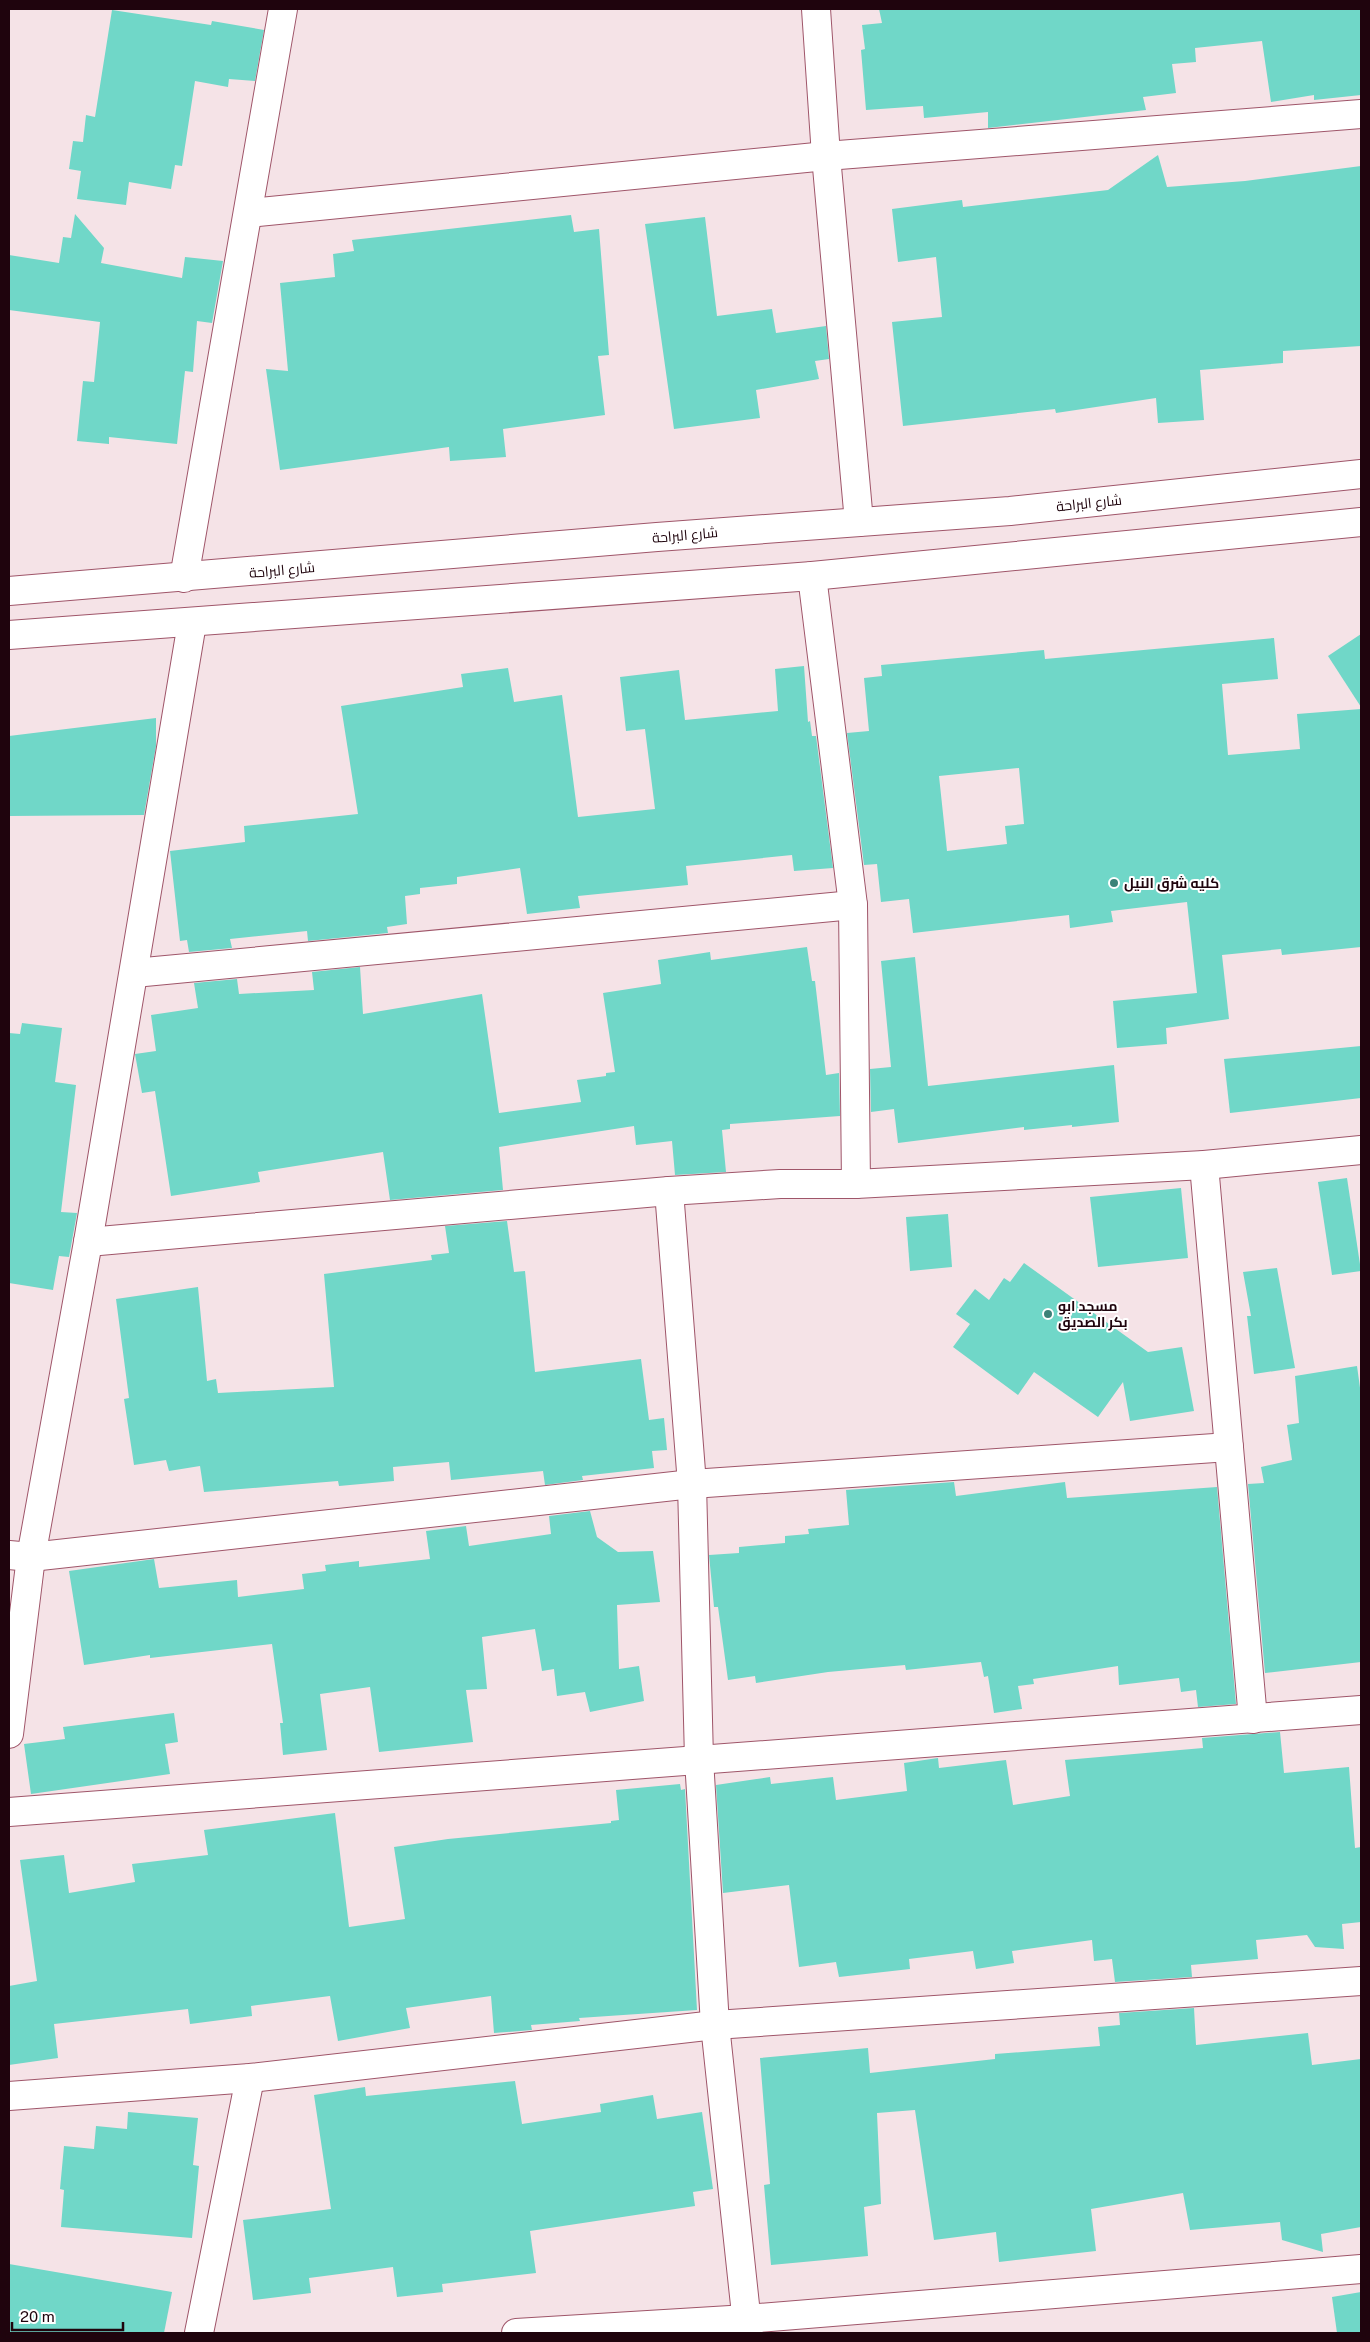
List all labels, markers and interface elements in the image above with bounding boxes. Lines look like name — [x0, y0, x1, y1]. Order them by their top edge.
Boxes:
street label: شارع البراحة — [1055, 492, 1123, 515]
street label: شارع البراحة — [651, 524, 719, 547]
street label: شارع البراحة — [248, 559, 316, 582]
place label: كليه شرق النيل — [1124, 875, 1219, 892]
marker: كليه شرق النيل — [1108, 877, 1120, 889]
place label: مسجد ابو بكر الصديق — [1058, 1298, 1128, 1331]
marker: مسجد ابو بكر الصديق — [1042, 1308, 1054, 1320]
scale bar — [12, 2300, 124, 2332]
text: 20 m — [20, 2308, 55, 2325]

